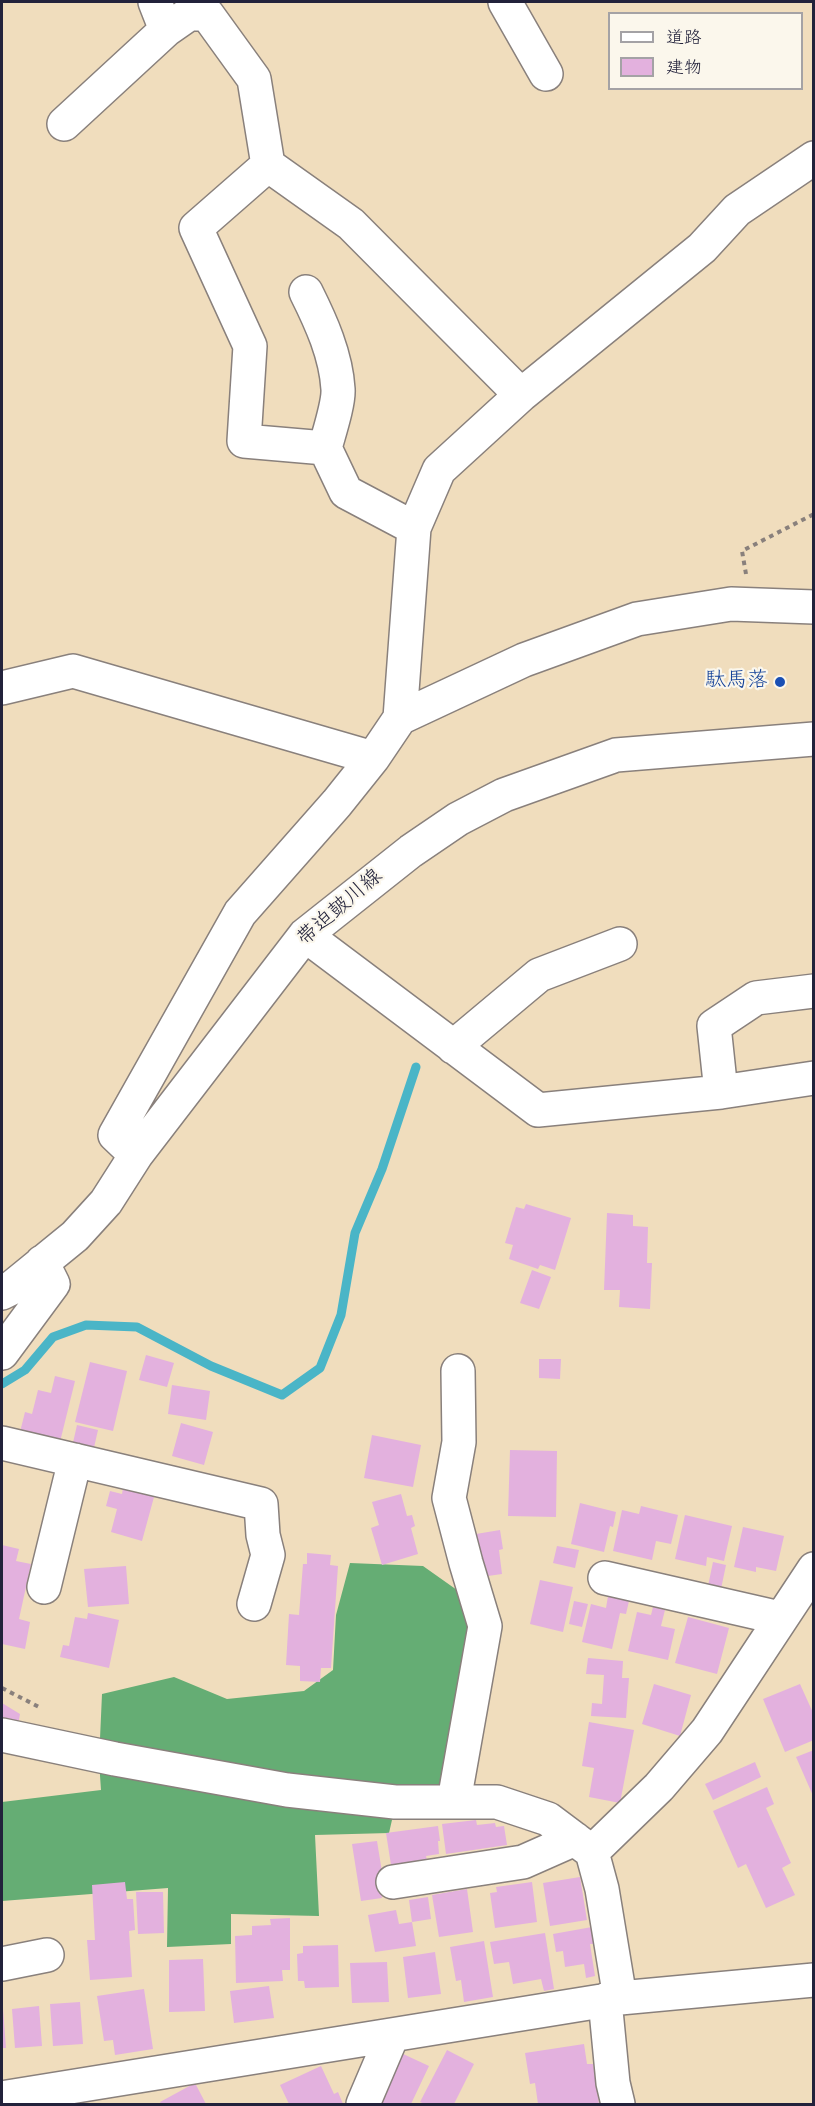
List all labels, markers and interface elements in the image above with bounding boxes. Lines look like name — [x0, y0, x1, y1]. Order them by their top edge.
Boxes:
legend — [608, 12, 803, 90]
text: 道路 — [666, 24, 702, 53]
text: 建物 — [666, 54, 702, 83]
place label: 駄馬落 — [705, 669, 768, 695]
marker: 駄馬落 — [773, 675, 787, 689]
street label: 帯迫皷川線 — [293, 865, 389, 953]

